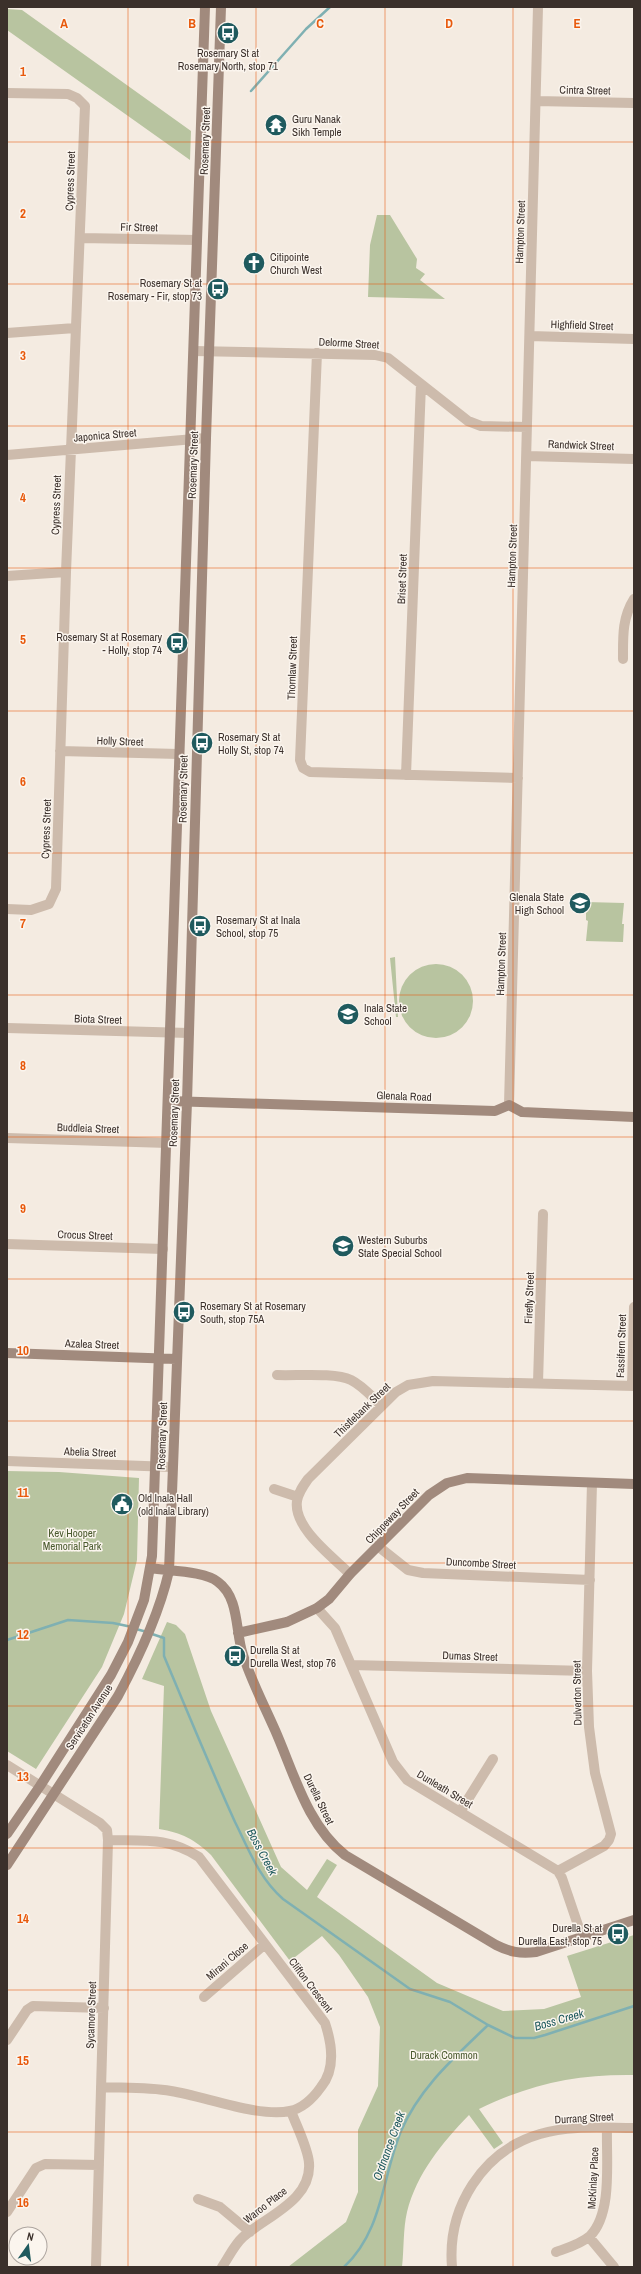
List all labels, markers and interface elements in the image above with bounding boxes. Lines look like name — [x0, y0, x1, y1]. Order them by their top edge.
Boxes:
text: A — [60, 15, 68, 32]
text: B — [188, 15, 196, 32]
text: C — [316, 15, 324, 32]
text: D — [445, 15, 453, 32]
text: E — [573, 15, 581, 32]
bus stop icon: Rosemary St at Rosemary North, stop 71 — [215, 20, 241, 46]
place label: Rosemary St at Rosemary North, stop 71 — [178, 46, 278, 73]
text: 1 — [20, 63, 26, 80]
street label: Cintra Street — [559, 83, 611, 97]
street label: Rosemary Street — [197, 106, 213, 175]
temple icon: Guru Nanak Sikh Temple — [263, 112, 289, 138]
place label: Guru Nanak Sikh Temple — [292, 112, 341, 139]
street label: Cypress Street — [62, 150, 78, 211]
street label: Hampton Street — [512, 200, 528, 264]
text: 2 — [20, 205, 26, 222]
street label: Fir Street — [120, 220, 158, 234]
church icon: Citipointe Church West — [241, 250, 267, 276]
place label: Citipointe Church West — [270, 250, 322, 277]
place label: Rosemary St at Rosemary - Fir, stop 73 — [108, 276, 202, 303]
bus stop icon: Rosemary St at Rosemary - Fir, stop 73 — [205, 276, 231, 302]
street label: Highfield Street — [550, 317, 614, 333]
street label: Delorme Street — [318, 334, 380, 352]
text: 3 — [20, 347, 26, 364]
street label: Japonica Street — [73, 425, 138, 445]
street label: Rosemary Street — [185, 430, 201, 499]
street label: Randwick Street — [548, 437, 615, 453]
street label: Cypress Street — [48, 474, 64, 535]
text: 4 — [20, 489, 26, 506]
street label: Hampton Street — [504, 524, 520, 588]
street label: Briset Street — [394, 553, 410, 604]
place label: Rosemary St at Rosemary - Holly, stop 74 — [56, 630, 162, 657]
bus stop icon: Rosemary St at Rosemary - Holly, stop 74 — [164, 630, 190, 656]
text: 5 — [20, 631, 26, 648]
street label: Thornlaw Street — [284, 635, 300, 700]
bus stop icon: Rosemary St at Holly St, stop 74 — [189, 730, 215, 756]
place label: Rosemary St at Holly St, stop 74 — [218, 730, 284, 757]
street label: Holly Street — [96, 733, 144, 749]
street label: Rosemary Street — [175, 755, 191, 823]
text: 6 — [20, 773, 26, 790]
street label: Cypress Street — [38, 798, 54, 859]
place label: Glenala State High School — [509, 890, 564, 917]
school or university icon: Glenala State High School — [567, 890, 593, 916]
bus stop icon: Rosemary St at Inala School, stop 75 — [187, 913, 213, 939]
place label: Rosemary St at Inala School, stop 75 — [216, 913, 300, 940]
text: 7 — [20, 915, 26, 932]
street label: Hampton Street — [493, 932, 509, 996]
school or university icon: Inala State School — [335, 1001, 361, 1027]
place label: Inala State School — [364, 1001, 407, 1028]
street label: Biota Street — [74, 1011, 123, 1027]
text: 8 — [20, 1057, 26, 1074]
street label: Rosemary Street — [166, 1078, 182, 1147]
street label: Glenala Road — [376, 1088, 432, 1104]
street label: Buddleia Street — [57, 1120, 120, 1136]
text: 9 — [20, 1200, 26, 1217]
street label: Crocus Street — [57, 1227, 113, 1243]
school or university icon: Western Suburbs State Special School — [330, 1233, 356, 1259]
place label: Western Suburbs State Special School — [358, 1233, 442, 1260]
street label: Firefly Street — [521, 1271, 537, 1324]
bus stop icon: Rosemary St at Rosemary South, stop 75A — [171, 1299, 197, 1325]
place label: Rosemary St at Rosemary South, stop 75A — [200, 1299, 306, 1326]
street label: Fassifern Street — [613, 1313, 629, 1378]
street label: Azalea Street — [64, 1336, 120, 1352]
text: 10 — [17, 1342, 29, 1359]
street label: Thistlebank Street — [331, 1379, 394, 1440]
street label: Rosemary Street — [154, 1401, 170, 1470]
street label: Abelia Street — [63, 1444, 117, 1460]
text: 11 — [17, 1484, 29, 1501]
street label: Chippeway Street — [362, 1485, 422, 1547]
public building icon: Old Inala Hall (old Inala Library) — [109, 1491, 135, 1517]
place label: Old Inala Hall (old Inala Library) — [138, 1491, 209, 1518]
park label: Kev Hooper Memorial Park — [43, 1526, 102, 1553]
street label: Duncombe Street — [446, 1554, 517, 1572]
text: 12 — [17, 1626, 29, 1643]
bus stop icon: Durella St at Durella West, stop 76 — [222, 1643, 248, 1669]
place label: Durella St at Durella West, stop 76 — [250, 1643, 336, 1670]
street label: Dumas Street — [442, 1648, 498, 1664]
street label: Dulverton Street — [569, 1660, 585, 1726]
street label: Serviceton Avenue — [63, 1681, 115, 1753]
street label: Dunleath Street — [415, 1767, 476, 1811]
text: 13 — [17, 1768, 29, 1785]
street label: Durella Street — [301, 1771, 338, 1827]
water label: Boss Creek — [243, 1826, 282, 1879]
text: 14 — [17, 1910, 29, 1927]
place label: Durella St at Durella East, stop 75 — [518, 1921, 602, 1948]
bus stop icon: Durella St at Durella East, stop 75 — [605, 1921, 631, 1947]
street label: Mirani Close — [203, 1939, 251, 1983]
street label: Clifton Crescent — [286, 1955, 336, 2015]
street label: Sycamore Street — [83, 1981, 99, 2049]
water label: Boss Creek — [532, 2005, 587, 2035]
park label: Durack Common — [410, 2048, 478, 2062]
text: 15 — [17, 2052, 29, 2069]
water label: Ordnance Creek — [369, 2108, 409, 2183]
street label: Durrang Street — [554, 2109, 614, 2127]
street label: McKinlay Place — [584, 2147, 602, 2209]
street label: Waroo Place — [240, 2184, 290, 2226]
text: 16 — [17, 2194, 29, 2211]
north arrow — [8, 2226, 48, 2266]
text: N — [26, 2229, 35, 2244]

